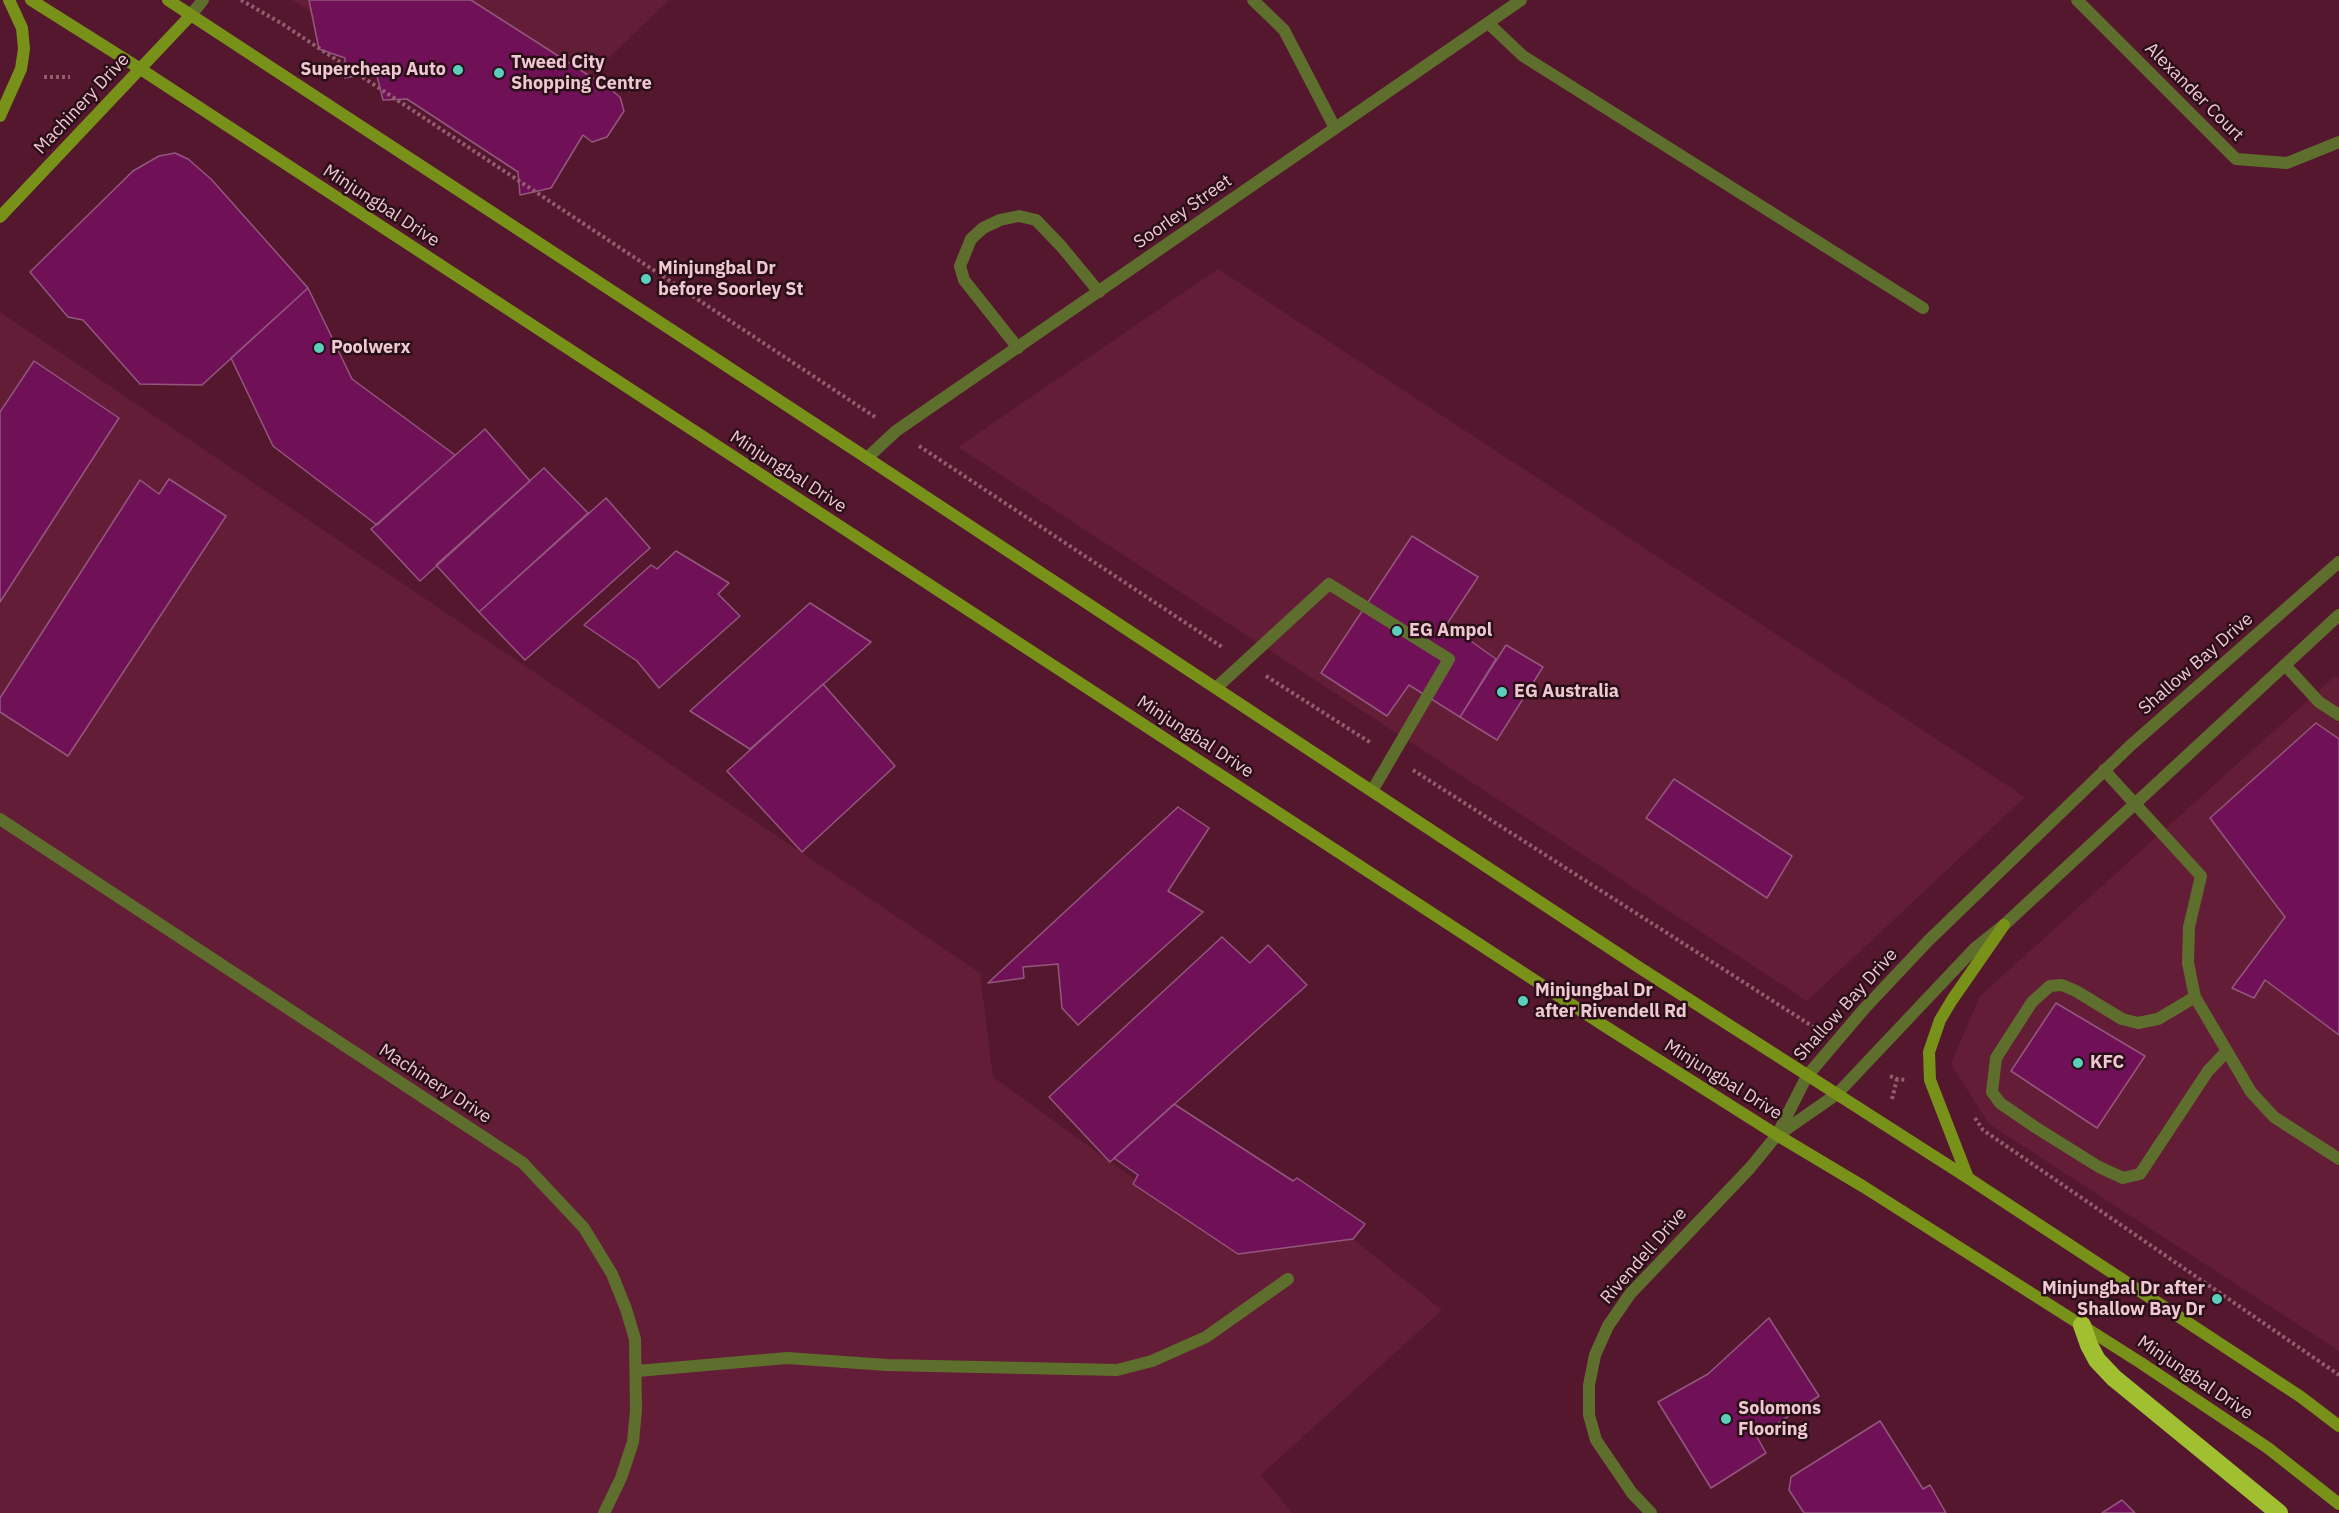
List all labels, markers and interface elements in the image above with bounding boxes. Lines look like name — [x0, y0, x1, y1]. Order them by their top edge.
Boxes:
street label: Alexander Court — [2140, 38, 2248, 146]
street label: Machinery Drive — [30, 49, 134, 159]
place label: Tweed City Shopping Centre — [511, 52, 652, 94]
place label: Supercheap Auto — [300, 59, 446, 81]
marker: Supercheap Auto — [451, 63, 465, 77]
marker: Tweed City Shopping Centre — [492, 66, 506, 80]
street label: Minjungbal Drive — [319, 160, 443, 252]
street label: Soorley Street — [1130, 170, 1236, 254]
place label: Minjungbal Dr before Soorley St — [658, 258, 803, 300]
marker: Minjungbal Dr before Soorley St — [639, 272, 653, 286]
place label: Poolwerx — [331, 337, 411, 359]
marker: Poolwerx — [312, 341, 326, 355]
street label: Minjungbal Drive — [726, 426, 850, 518]
street label: Shallow Bay Drive — [2134, 609, 2258, 719]
place label: EG Ampol — [1409, 620, 1492, 642]
marker: EG Ampol — [1390, 624, 1404, 638]
place label: EG Australia — [1514, 681, 1619, 703]
marker: EG Australia — [1495, 685, 1509, 699]
street label: Minjungbal Drive — [1133, 691, 1257, 783]
street label: Shallow Bay Drive — [1790, 944, 1902, 1066]
place label: Minjungbal Dr after Rivendell Rd — [1535, 980, 1687, 1022]
marker: Minjungbal Dr after Rivendell Rd — [1516, 994, 1530, 1008]
street label: Minjungbal Drive — [1660, 1035, 1786, 1125]
street label: Machinery Drive — [375, 1040, 495, 1128]
place label: KFC — [2090, 1052, 2124, 1074]
marker: KFC — [2071, 1056, 2085, 1070]
street label: Rivendell Drive — [1596, 1203, 1692, 1309]
place label: Minjungbal Dr after Shallow Bay Dr — [2042, 1278, 2205, 1320]
marker: Minjungbal Dr after Shallow Bay Dr — [2210, 1292, 2224, 1306]
street label: Minjungbal Drive — [2133, 1331, 2257, 1425]
place label: Solomons Flooring — [1738, 1398, 1821, 1440]
marker: Solomons Flooring — [1719, 1412, 1733, 1426]

